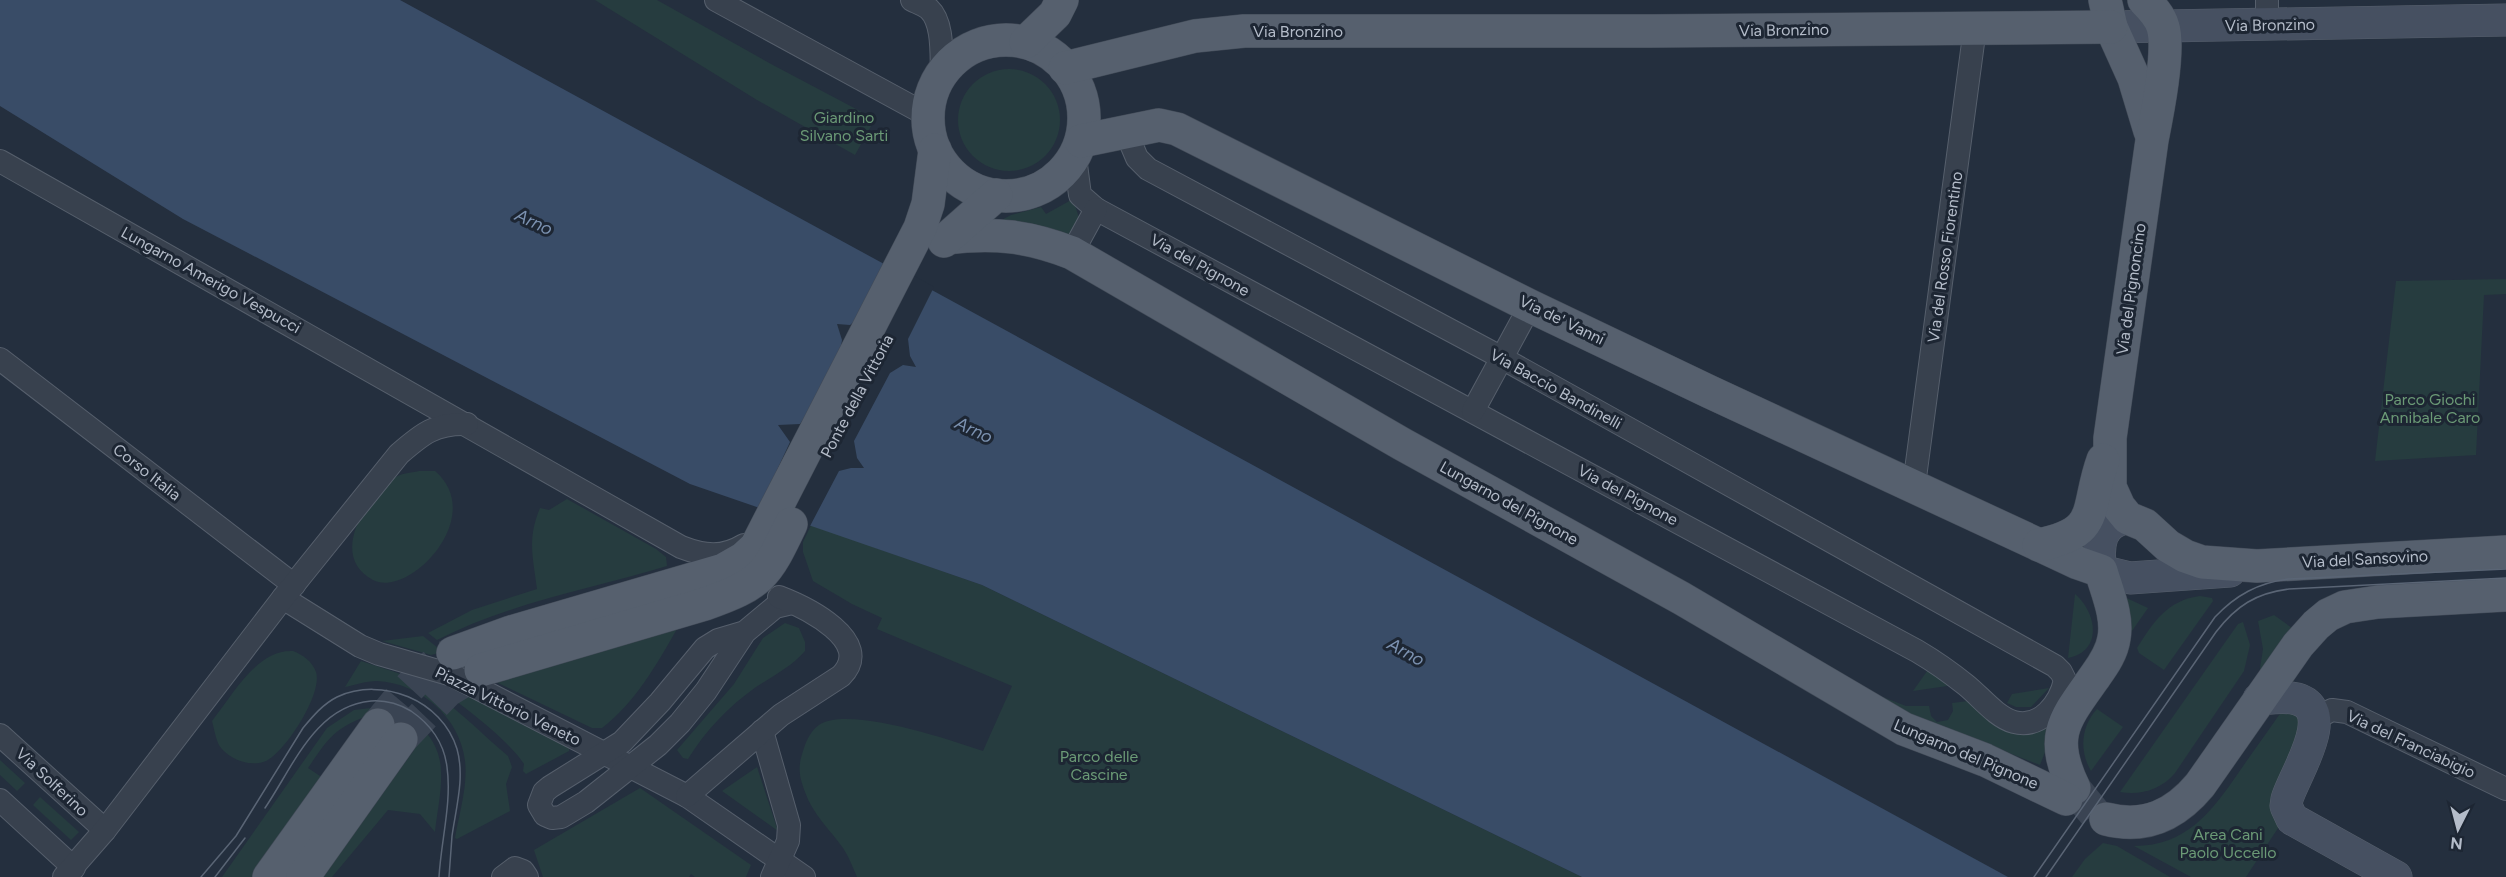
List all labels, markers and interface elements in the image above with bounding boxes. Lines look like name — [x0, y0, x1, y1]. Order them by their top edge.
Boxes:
street label: Via Bronzino — [2225, 15, 2315, 35]
street label: Via Bronzino — [1739, 20, 1829, 40]
street label: Via Bronzino — [1253, 22, 1343, 41]
park label: Giardino Silvano Sarti — [800, 108, 888, 145]
street label: Via del Rosso Fiorentino — [1924, 170, 1966, 344]
water label: Arno — [511, 203, 556, 240]
street label: Via del Pignoncino — [2112, 222, 2150, 356]
street label: Lungarno Amerigo Vespucci — [118, 223, 304, 337]
street label: Via del Pignone — [1147, 230, 1253, 300]
street label: Via de' Vanni — [1516, 291, 1608, 349]
street label: Ponte della Vittoria — [817, 331, 897, 461]
street label: Via Baccio Bandinelli — [1487, 345, 1625, 433]
park label: Parco Giochi Annibale Caro — [2380, 390, 2480, 427]
water label: Arno — [951, 411, 996, 448]
street label: Corso Italia — [109, 440, 185, 504]
street label: Lungarno del Pignone — [1437, 457, 1582, 549]
street label: Via del Pignone — [1575, 461, 1682, 530]
street label: Via del Sansovino — [2302, 546, 2428, 572]
water label: Arno — [1383, 632, 1428, 671]
street label: Piazza Vittorio Veneto — [432, 662, 584, 750]
street label: Via del Franciabigio — [2344, 706, 2478, 782]
street label: Lungarno del Pignone — [1891, 715, 2041, 793]
street label: Via Solferino — [12, 744, 92, 820]
park label: Parco delle Cascine — [1060, 747, 1138, 784]
north arrow — [2428, 799, 2488, 859]
park label: Area Cani Paolo Uccello — [2180, 825, 2276, 862]
text: N — [2449, 833, 2464, 854]

